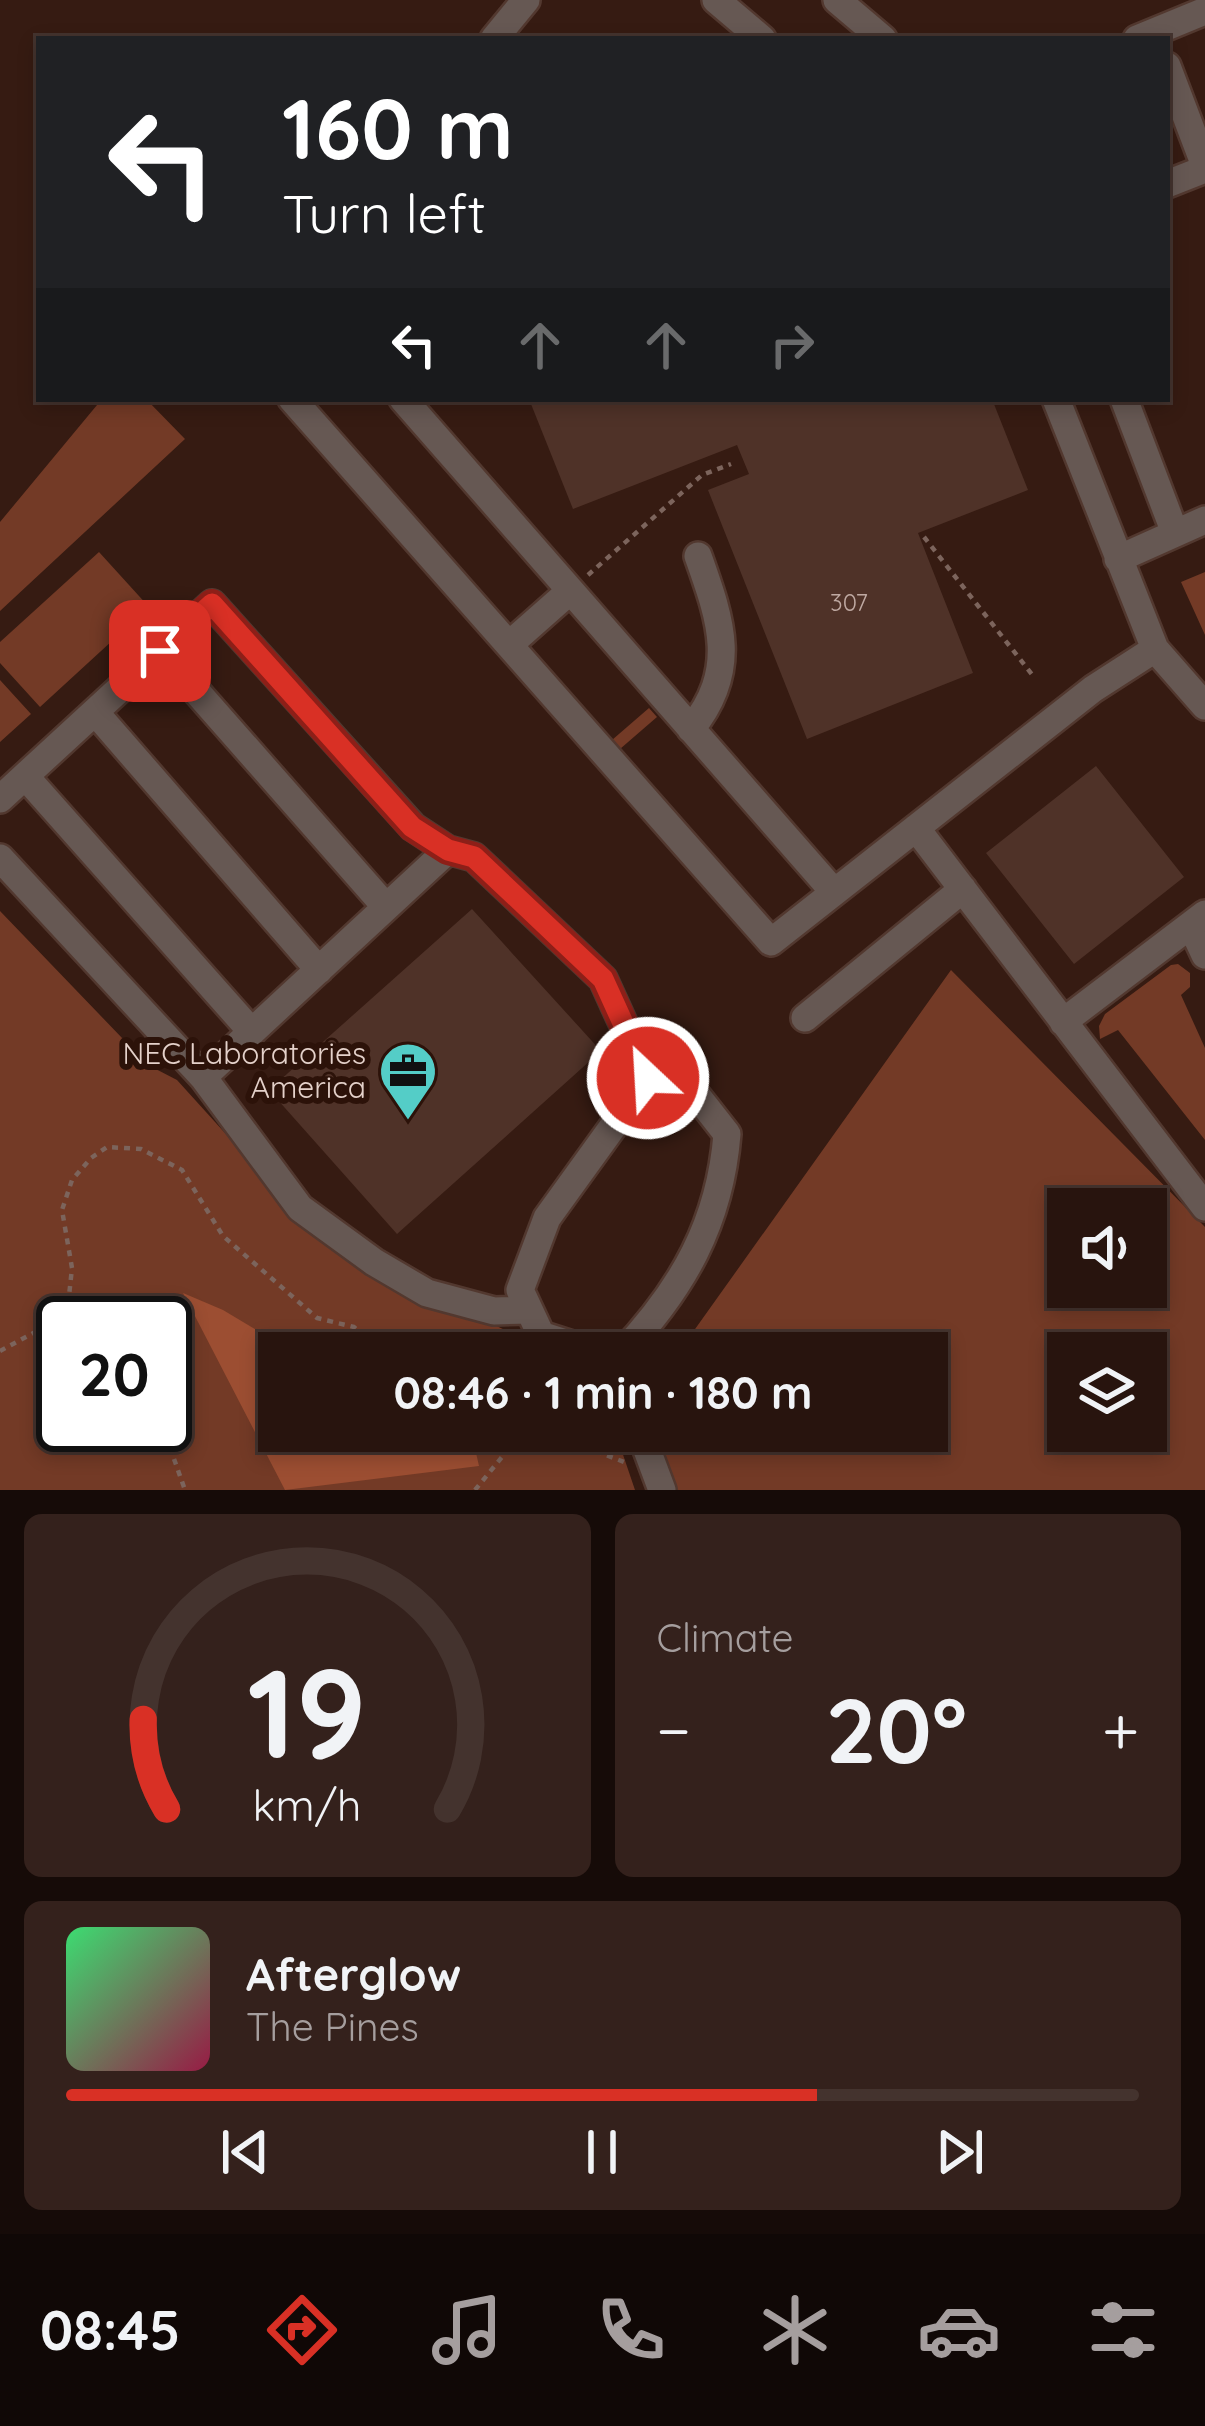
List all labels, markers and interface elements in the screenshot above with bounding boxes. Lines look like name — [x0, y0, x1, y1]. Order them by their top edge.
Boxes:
text: 160 m — [282, 75, 514, 180]
icon: left — [84, 84, 240, 240]
text: Turn left — [282, 179, 486, 247]
icon: left — [381, 312, 447, 378]
icon: ahead — [507, 312, 573, 378]
icon: ahead — [633, 312, 699, 378]
icon: right — [759, 312, 825, 378]
house number: 307 — [830, 587, 868, 617]
pin — [109, 600, 211, 702]
icon: arrive — [127, 618, 193, 684]
position arrow — [585, 1015, 711, 1141]
place label: NEC Laboratories America — [122, 1034, 366, 1106]
office icon: NEC Laboratories America — [377, 1040, 439, 1122]
map controls — [1047, 1188, 1167, 1452]
button: sound — [1047, 1188, 1167, 1308]
speed limit sign: 20 — [36, 1296, 192, 1452]
button: layers — [1047, 1332, 1167, 1452]
text: 08:46 · 1 min · 180 m — [393, 1364, 813, 1420]
text: Climate — [657, 1613, 794, 1662]
text: 19 — [248, 1633, 367, 1789]
text: 20° — [825, 1673, 967, 1786]
text: − — [657, 1688, 691, 1771]
text: + — [1102, 1688, 1139, 1771]
text: km/h — [253, 1777, 362, 1831]
text: Afterglow — [246, 1946, 461, 2002]
text: The Pines — [246, 2002, 419, 2051]
icon: previous — [212, 2119, 278, 2185]
icon: pause — [569, 2119, 635, 2185]
icon: next — [927, 2119, 993, 2185]
icon: directions — [260, 2288, 344, 2372]
icon: music — [425, 2288, 509, 2372]
icon: phone — [589, 2288, 673, 2372]
icon: climate — [753, 2288, 837, 2372]
icon: car — [917, 2288, 1001, 2372]
icon: filters — [1081, 2288, 1165, 2372]
text: 08:45 — [40, 2296, 180, 2364]

